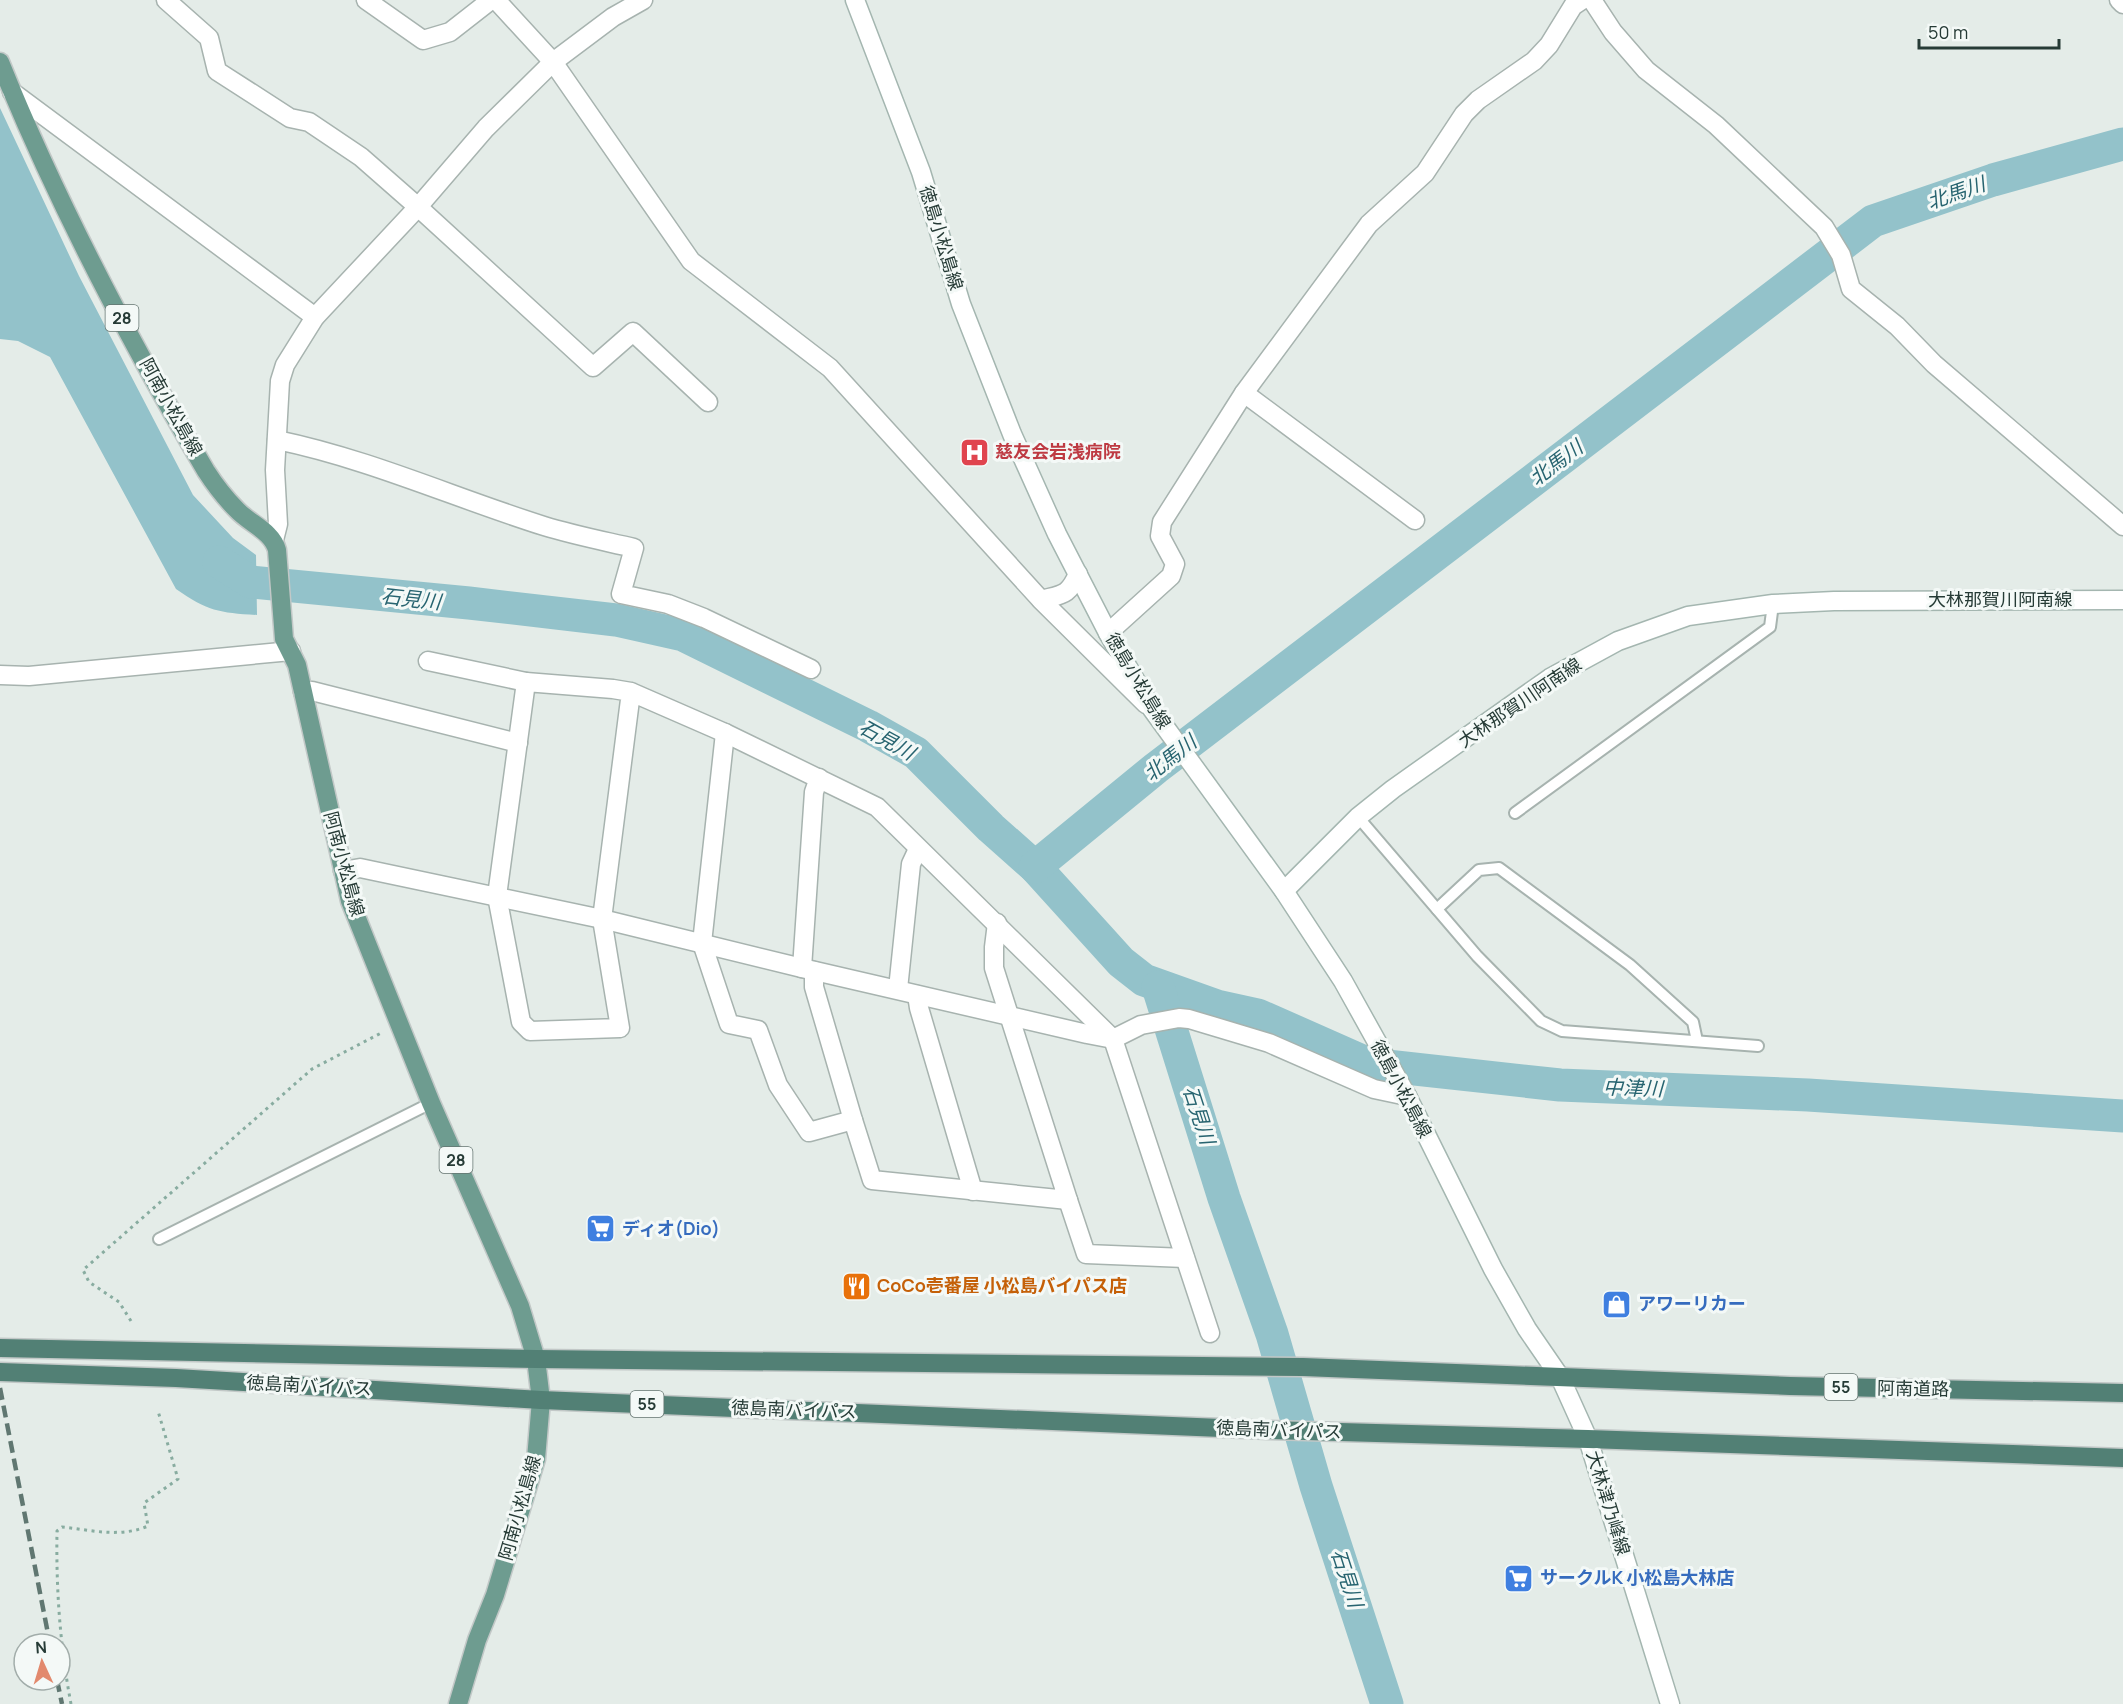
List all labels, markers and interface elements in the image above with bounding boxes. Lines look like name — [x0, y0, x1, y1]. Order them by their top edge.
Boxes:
scale bar — [1919, 12, 2058, 50]
text: 50 m — [1928, 20, 1968, 44]
water label: 北馬川 — [1923, 169, 1990, 215]
street label: 徳島小松島線 — [915, 183, 969, 293]
road number: 28 — [106, 305, 138, 331]
street label: 阿南小松島線 — [135, 353, 209, 460]
water label: 北馬川 — [1524, 433, 1589, 491]
hospital icon: 慈友会岩浅病院 — [958, 436, 990, 468]
place label: 慈友会岩浅病院 — [995, 439, 1121, 463]
water label: 石見川 — [380, 582, 444, 615]
street label: 大林那賀川阿南線 — [1928, 587, 2072, 611]
street label: 徳島小松島線 — [1101, 628, 1177, 733]
street label: 大林那賀川阿南線 — [1453, 652, 1586, 752]
water label: 石見川 — [854, 713, 922, 767]
water label: 北馬川 — [1138, 727, 1203, 787]
street label: 阿南小松島線 — [319, 808, 371, 919]
street label: 徳島小松島線 — [1366, 1035, 1438, 1142]
water label: 中津川 — [1603, 1073, 1665, 1102]
water label: 石見川 — [1177, 1082, 1222, 1149]
road number: 28 — [440, 1147, 472, 1173]
supermarket icon: ディオ(Dio) — [585, 1213, 617, 1245]
place label: ディオ(Dio) — [622, 1216, 720, 1240]
restaurant icon: CoCo壱番屋 小松島バイパス店 — [840, 1270, 872, 1302]
place label: CoCo壱番屋 小松島バイパス店 — [877, 1273, 1127, 1297]
shop icon: アワーリカー — [1601, 1288, 1633, 1320]
place label: アワーリカー — [1638, 1291, 1746, 1315]
street label: 徳島南バイパス — [246, 1370, 372, 1400]
road number: 55 — [1824, 1374, 1858, 1400]
street label: 阿南道路 — [1877, 1375, 1949, 1401]
road number: 55 — [630, 1391, 664, 1417]
street label: 徳島南バイパス — [731, 1395, 857, 1423]
street label: 徳島南バイパス — [1216, 1415, 1342, 1443]
street label: 大林津乃峰線 — [1582, 1448, 1636, 1558]
street label: 阿南小松島線 — [493, 1453, 545, 1563]
water label: 石見川 — [1325, 1545, 1370, 1612]
supermarket icon: サークルK 小松島大林店 — [1503, 1562, 1535, 1594]
place label: サークルK 小松島大林店 — [1540, 1565, 1734, 1589]
north arrow — [12, 1632, 72, 1692]
text: N — [34, 1636, 47, 1658]

